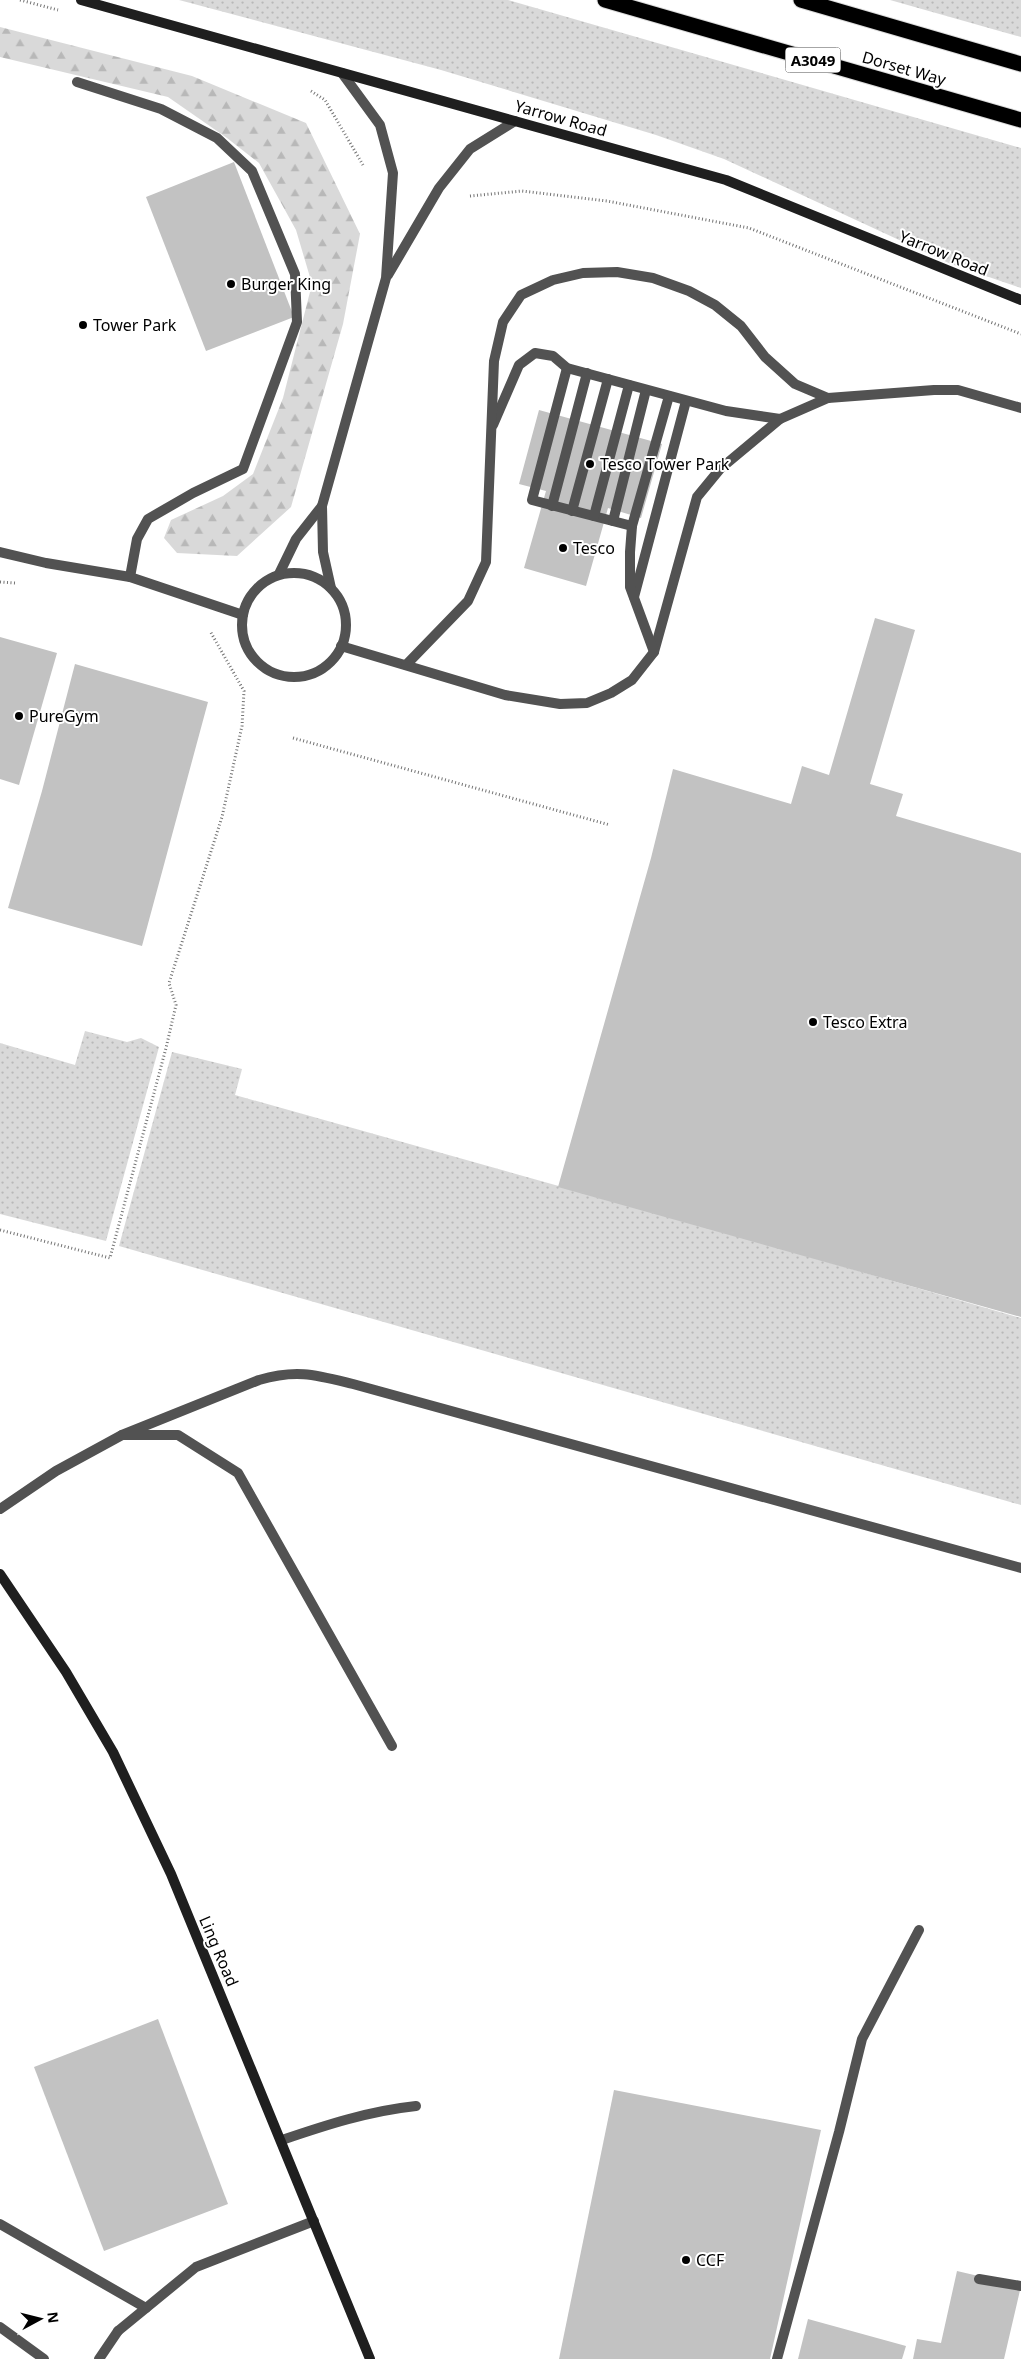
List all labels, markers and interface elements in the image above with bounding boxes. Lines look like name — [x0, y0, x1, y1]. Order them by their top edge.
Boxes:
street label: Dorset Way — [859, 46, 949, 91]
road number: A3049 — [786, 48, 840, 72]
street label: Yarrow Road — [512, 94, 610, 142]
street label: Yarrow Road — [896, 225, 992, 281]
place label: Burger King — [241, 273, 331, 295]
marker: Burger King — [225, 278, 237, 290]
place label: Tower Park — [93, 314, 177, 336]
marker: Tower Park — [77, 319, 89, 331]
place label: Tesco Tower Park — [600, 453, 730, 475]
marker: Tesco Tower Park — [584, 458, 596, 470]
place label: Tesco — [573, 537, 615, 559]
marker: Tesco — [557, 542, 569, 554]
place label: PureGym — [29, 705, 99, 727]
marker: PureGym — [13, 710, 25, 722]
place label: Tesco Extra — [823, 1011, 907, 1033]
marker: Tesco Extra — [807, 1016, 819, 1028]
street label: Ling Road — [194, 1912, 244, 1990]
place label: CCF — [696, 2249, 724, 2271]
marker: CCF — [680, 2254, 692, 2266]
north arrow — [15, 2294, 65, 2344]
text: N — [43, 2311, 64, 2324]

